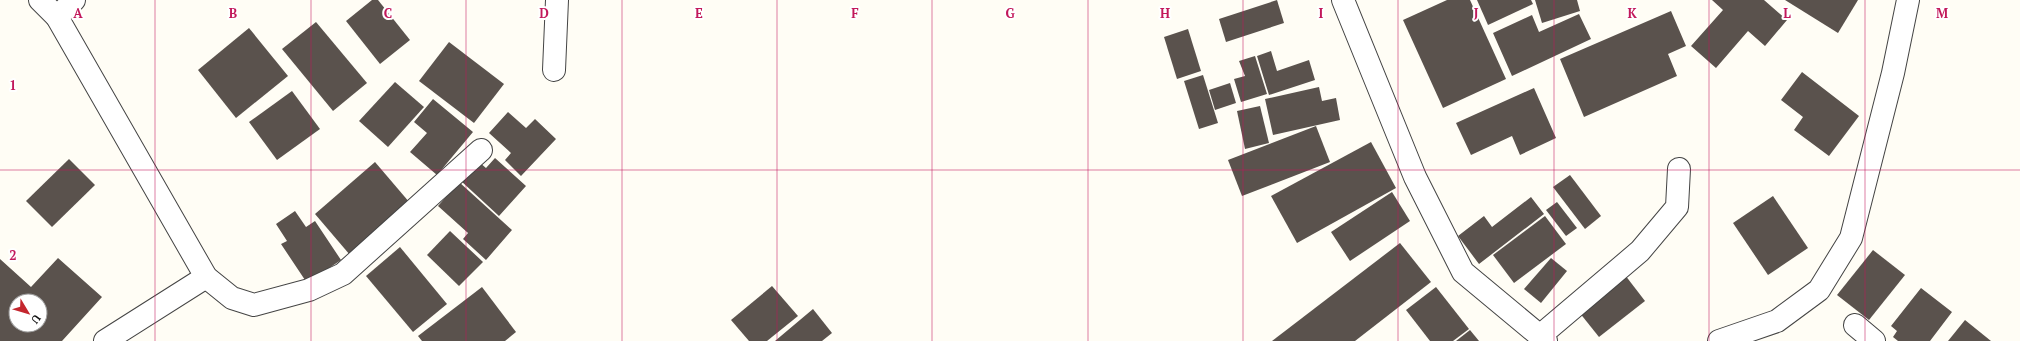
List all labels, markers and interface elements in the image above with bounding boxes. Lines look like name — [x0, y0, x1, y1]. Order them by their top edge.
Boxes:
text: A — [73, 4, 83, 22]
text: B — [229, 4, 237, 22]
text: C — [384, 4, 392, 22]
text: D — [539, 4, 549, 22]
text: E — [695, 4, 703, 22]
text: F — [851, 4, 859, 22]
text: G — [1005, 4, 1015, 22]
text: H — [1160, 4, 1170, 22]
text: I — [1319, 4, 1324, 22]
text: J — [1474, 4, 1479, 22]
text: K — [1627, 4, 1637, 22]
text: L — [1783, 4, 1791, 22]
text: M — [1936, 4, 1948, 22]
text: 1 — [9, 76, 17, 94]
text: 2 — [9, 246, 17, 264]
north arrow — [8, 293, 48, 333]
text: U — [28, 312, 44, 327]

